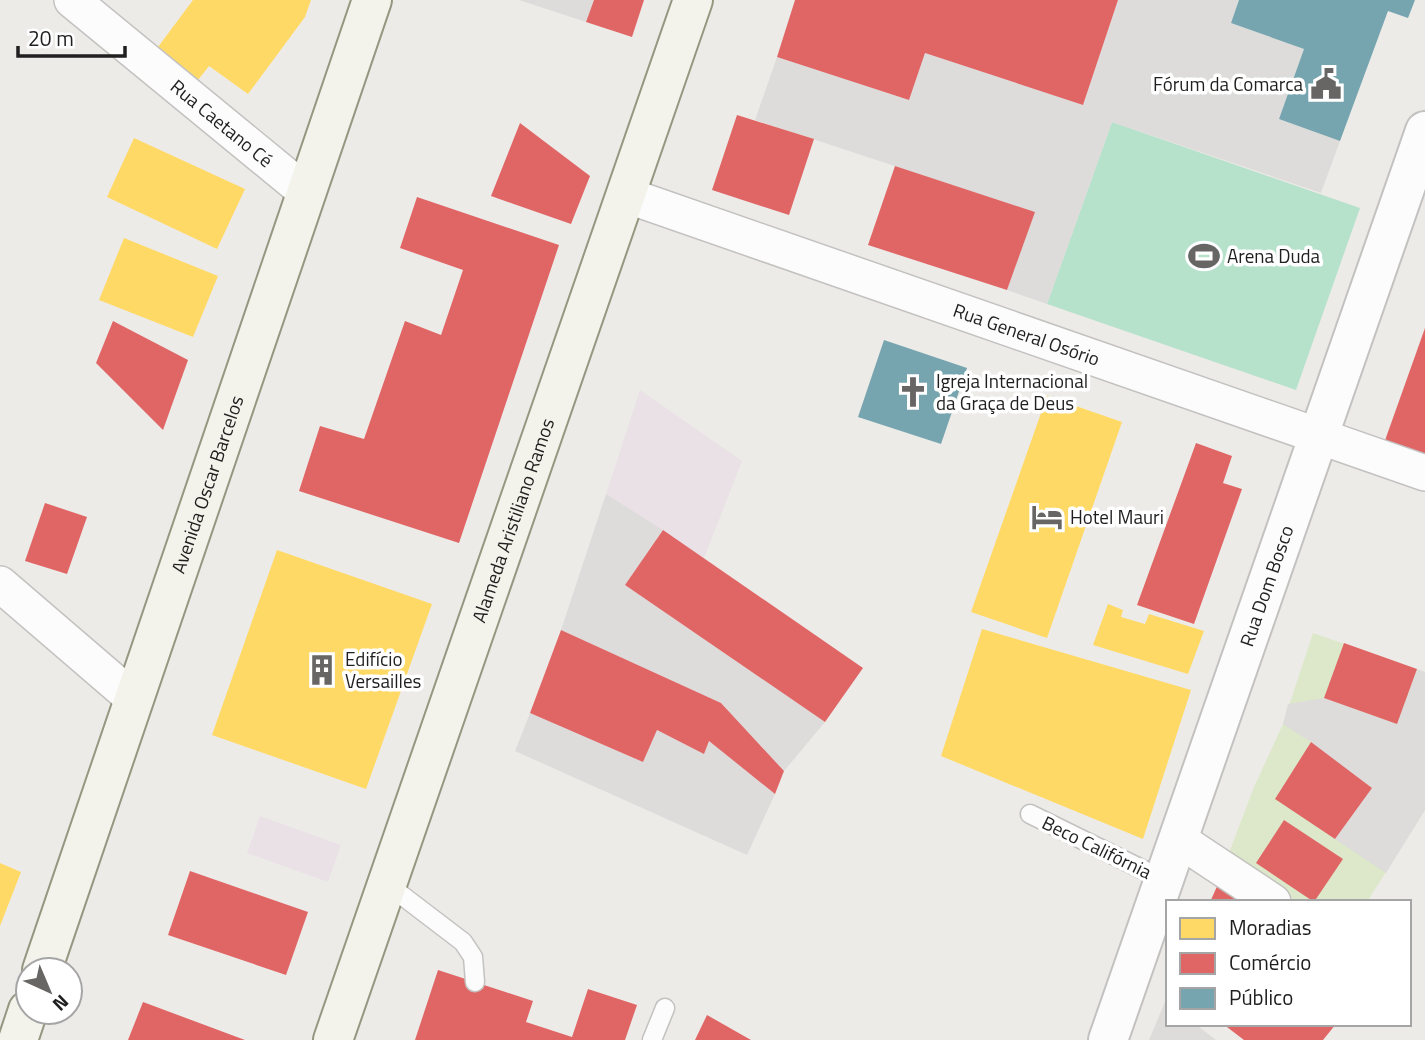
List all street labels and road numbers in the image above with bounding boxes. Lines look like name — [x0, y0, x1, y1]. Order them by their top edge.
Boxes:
street label: Rua Caetano Cé — [165, 72, 280, 174]
street label: Rua General Osório — [949, 295, 1104, 373]
street label: Avenida Oscar Barcelos — [163, 391, 251, 577]
street label: Alameda Aristiliano Ramos — [464, 414, 561, 626]
street label: Rua Dom Bosco — [1231, 521, 1300, 650]
street label: Beco Califórnia — [1038, 808, 1157, 886]

